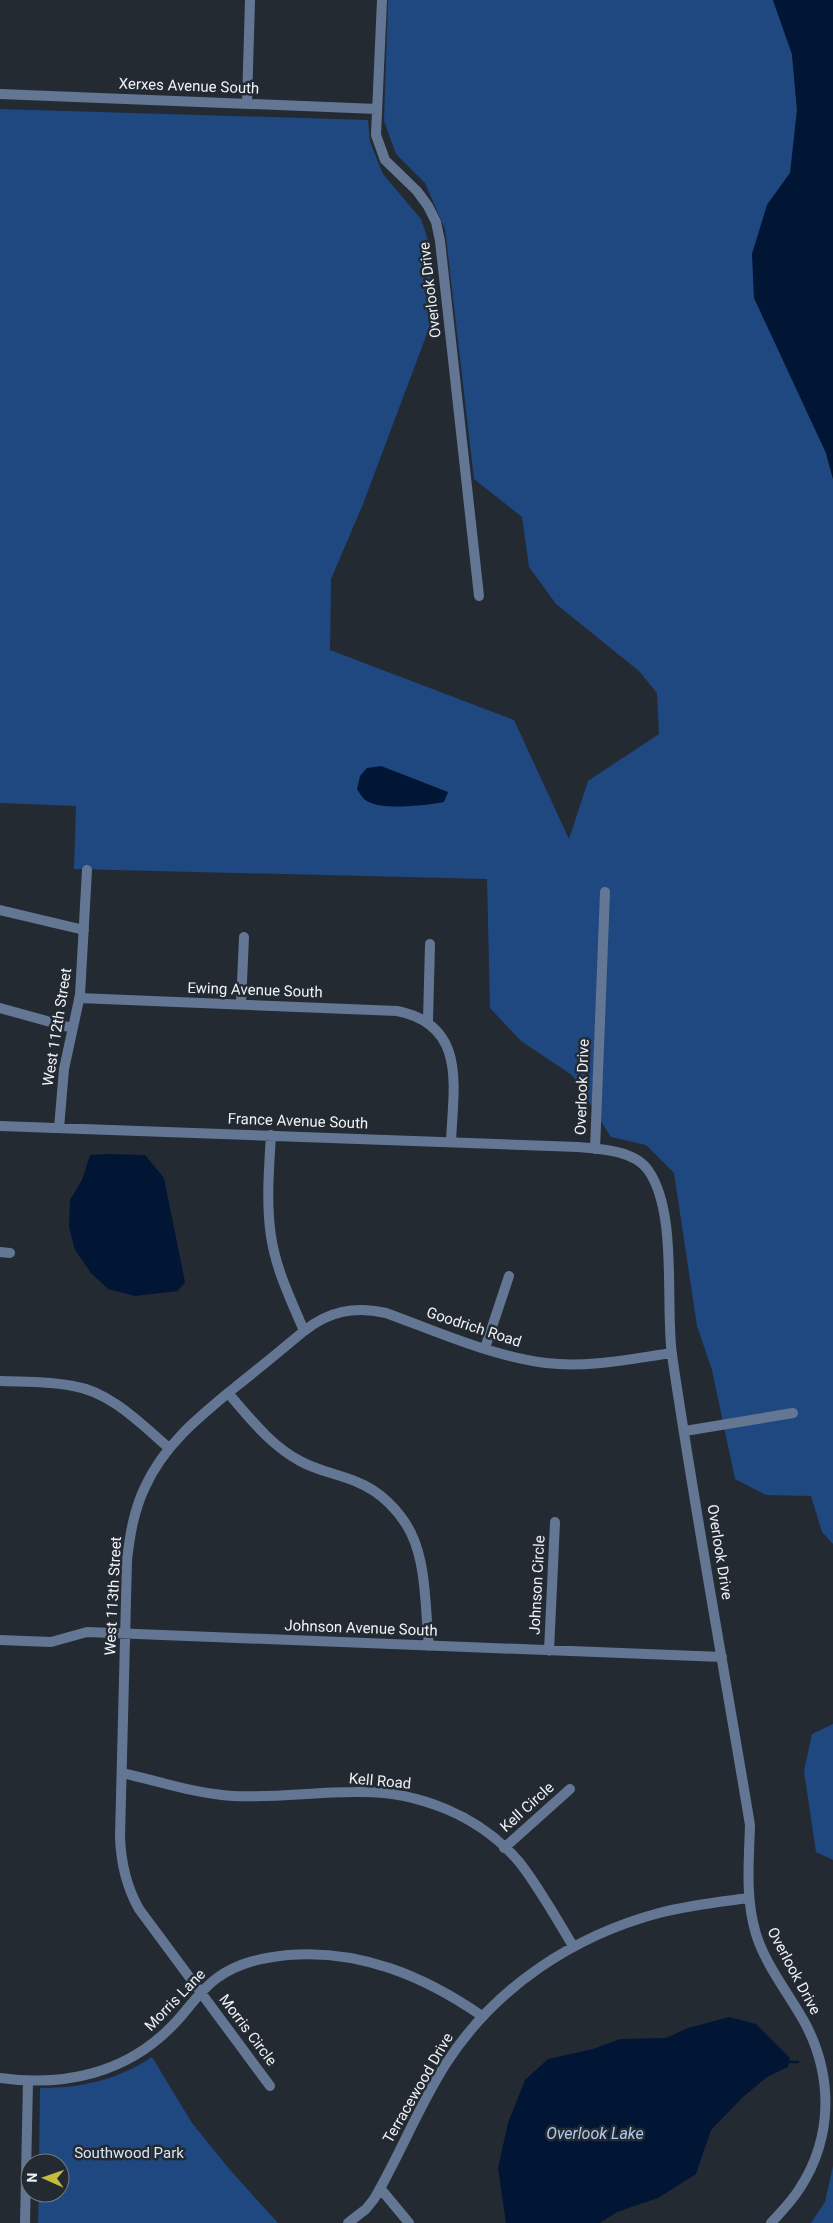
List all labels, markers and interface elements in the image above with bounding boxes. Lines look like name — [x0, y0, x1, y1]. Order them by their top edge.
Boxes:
street label: Xerxes Avenue South — [118, 75, 260, 97]
street label: Overlook Drive — [415, 241, 445, 339]
street label: West 112th Street — [39, 967, 75, 1087]
street label: Ewing Avenue South — [187, 979, 323, 1001]
street label: Overlook Drive — [571, 1039, 593, 1135]
street label: France Avenue South — [227, 1110, 369, 1132]
street label: Goodrich Road — [424, 1303, 524, 1351]
street label: Overlook Drive — [704, 1503, 736, 1601]
street label: Johnson Circle — [525, 1535, 549, 1635]
street label: West 113th Street — [101, 1536, 125, 1656]
street label: Johnson Avenue South — [284, 1616, 438, 1640]
street label: Kell Road — [348, 1769, 412, 1793]
street label: Kell Circle — [496, 1778, 558, 1836]
street label: Overlook Drive — [763, 1924, 825, 2018]
street label: Morris Lane — [141, 1965, 209, 2035]
street label: Morris Circle — [215, 1991, 281, 2069]
street label: Terracewood Drive — [379, 2030, 457, 2146]
water label: Overlook Lake — [546, 2124, 644, 2143]
park label: Southwood Park — [74, 2144, 184, 2162]
north arrow — [20, 2153, 70, 2203]
text: N — [24, 2172, 40, 2183]

